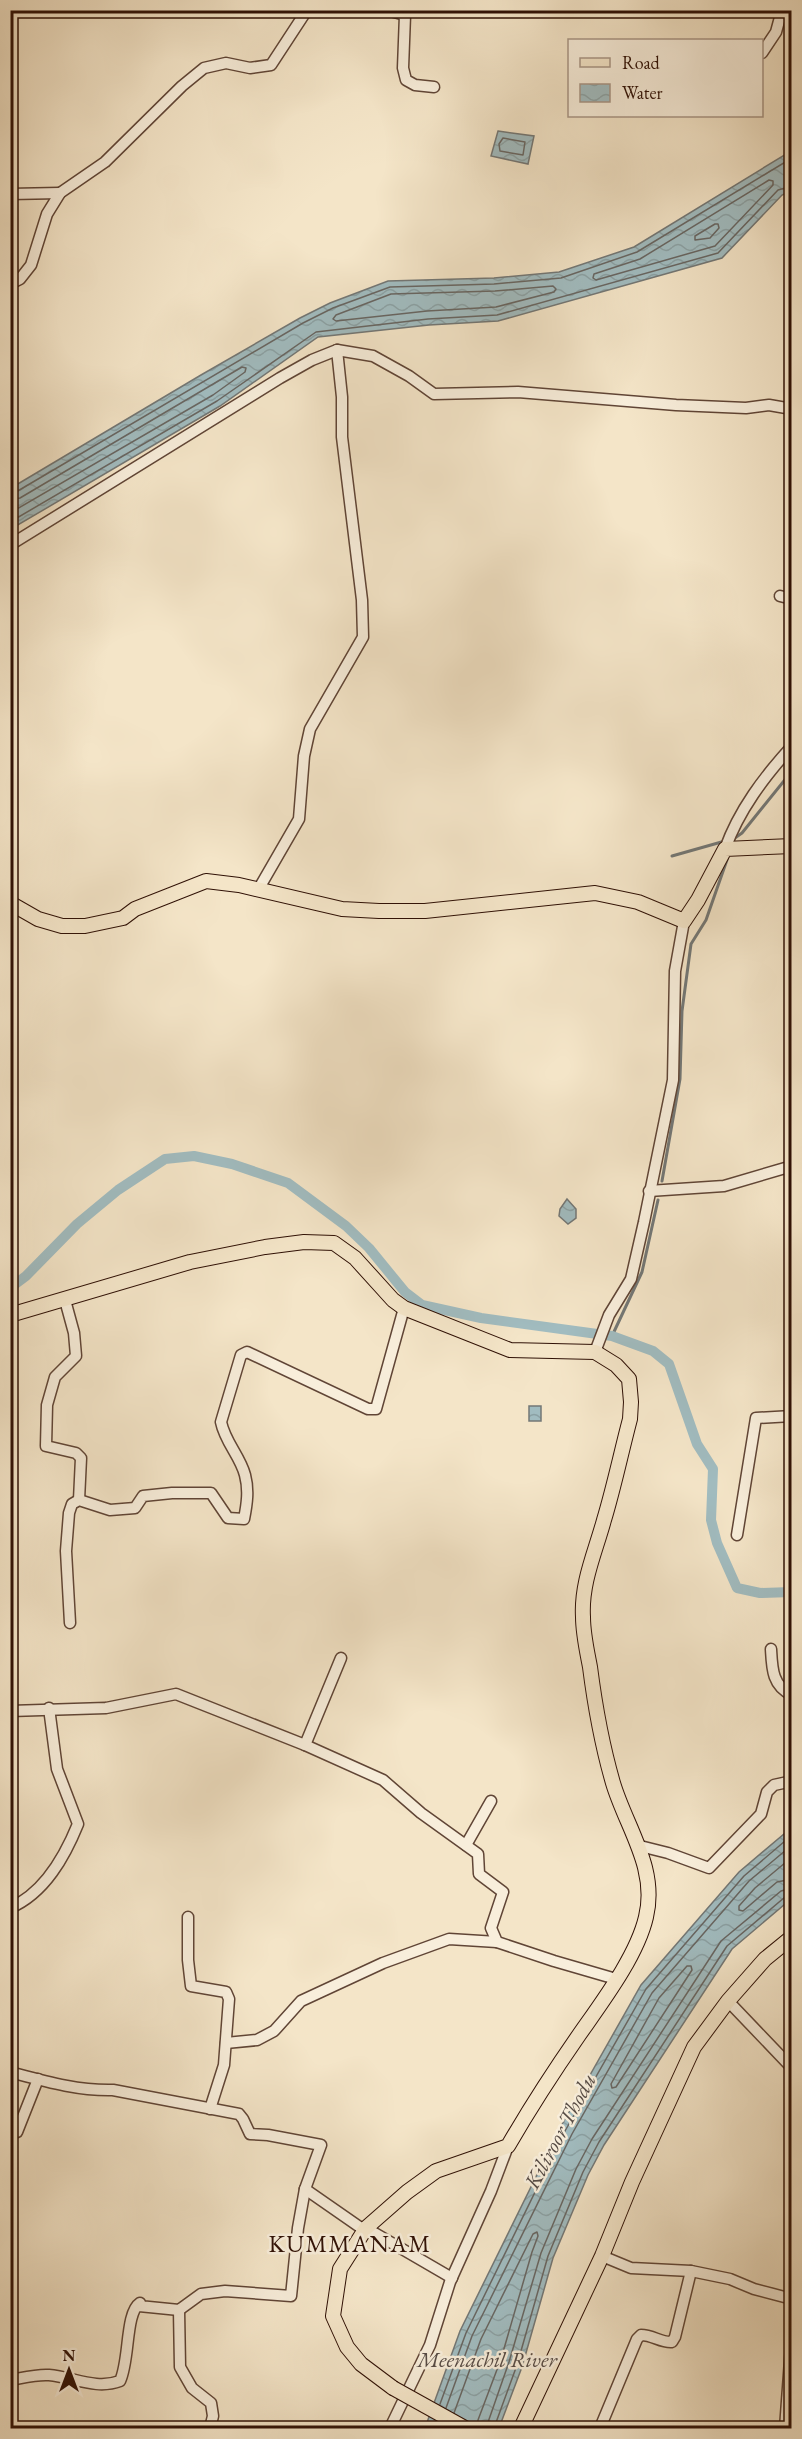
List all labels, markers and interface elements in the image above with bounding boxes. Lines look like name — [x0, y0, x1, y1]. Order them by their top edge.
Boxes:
legend — [568, 39, 763, 117]
text: Road — [622, 51, 661, 74]
text: Water — [622, 81, 663, 104]
water label: Kiliroor Thodu — [517, 2068, 603, 2195]
district label: KUMMANAM — [268, 2228, 432, 2259]
north arrow — [39, 2340, 99, 2400]
text: N — [63, 2345, 76, 2366]
water label: Meenachil River — [415, 2345, 558, 2374]

